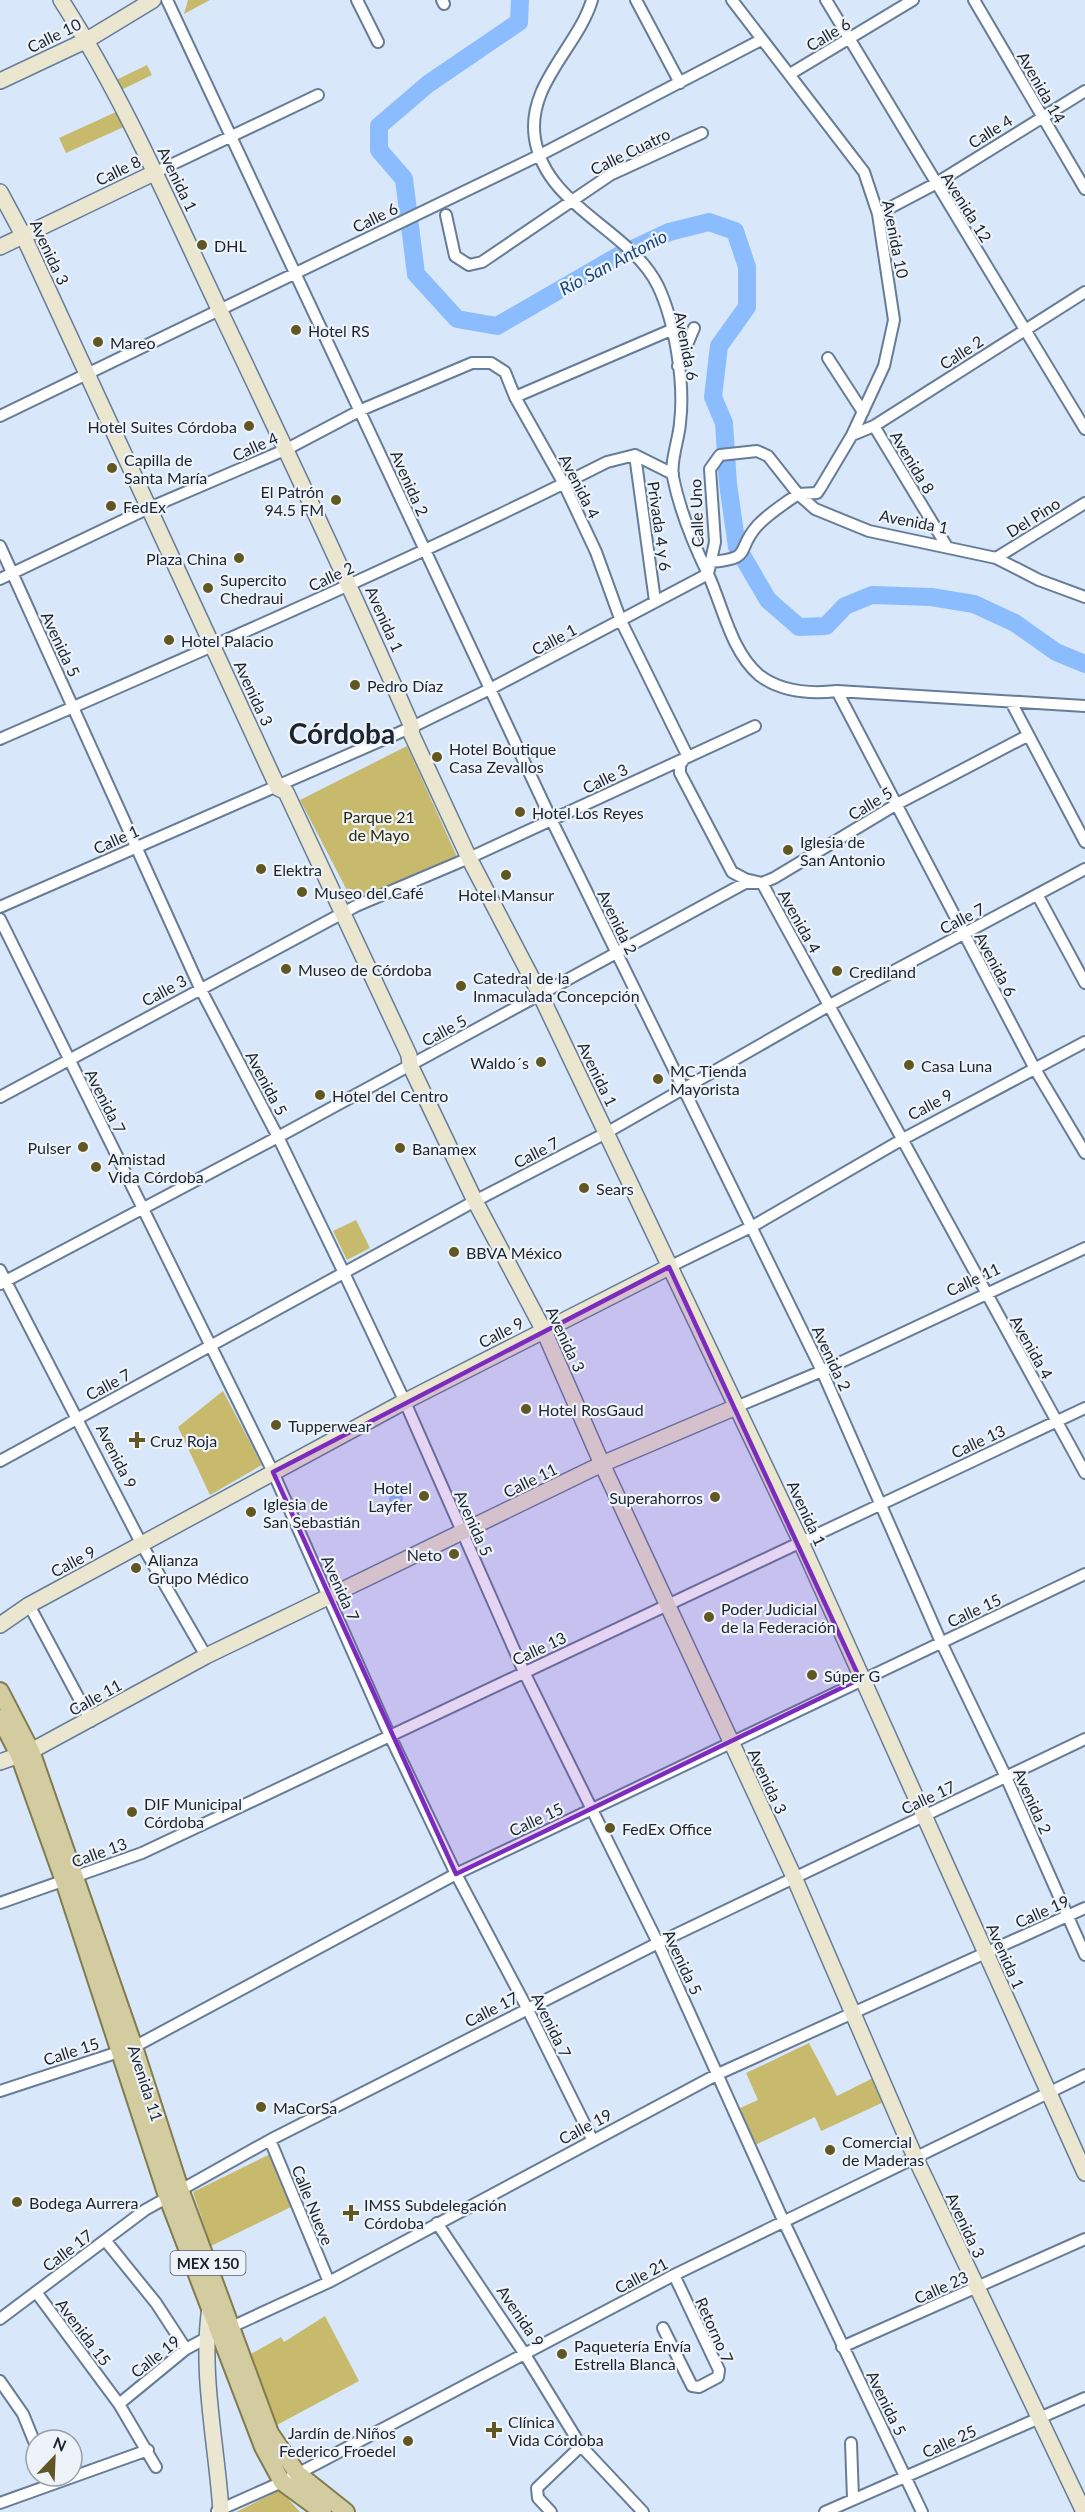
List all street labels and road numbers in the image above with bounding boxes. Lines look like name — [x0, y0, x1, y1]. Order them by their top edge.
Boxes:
street label: Calle 6 — [803, 13, 853, 55]
street label: Calle 10 — [24, 14, 84, 56]
street label: Avenida 14 — [1014, 48, 1070, 126]
street label: Calle 4 — [965, 110, 1015, 152]
street label: Calle Cuatro — [587, 124, 673, 178]
street label: Avenida 1 — [154, 143, 202, 215]
street label: Calle 8 — [92, 151, 144, 189]
street label: Avenida 12 — [938, 168, 996, 246]
street label: Calle 6 — [349, 198, 401, 236]
street label: Avenida 10 — [879, 198, 913, 280]
street label: Avenida 3 — [27, 216, 73, 288]
street label: Avenida 6 — [671, 310, 703, 382]
street label: Calle 2 — [936, 331, 986, 373]
street label: Avenida 8 — [887, 427, 939, 497]
street label: Calle 4 — [229, 428, 281, 464]
street label: Avenida 2 — [387, 447, 433, 519]
street label: Avenida 4 — [556, 451, 604, 521]
street label: Calle Uno — [685, 479, 707, 547]
street label: Privada 4 y 6 — [644, 480, 676, 572]
street label: Del Pino — [1003, 493, 1063, 541]
street label: Avenida 1 — [878, 505, 950, 537]
street label: Calle 2 — [305, 557, 357, 595]
street label: Avenida 1 — [362, 583, 408, 655]
street label: Avenida 5 — [38, 608, 84, 680]
street label: Calle 1 — [528, 619, 580, 659]
street label: Avenida 3 — [231, 657, 277, 729]
street label: Calle 3 — [579, 759, 631, 797]
street label: Calle 5 — [845, 782, 895, 824]
street label: Calle 1 — [90, 821, 142, 857]
street label: Avenida 2 — [594, 886, 642, 958]
street label: Avenida 4 — [775, 886, 825, 956]
street label: Calle 7 — [936, 899, 988, 937]
street label: Avenida 6 — [971, 929, 1021, 999]
street label: Calle 3 — [138, 970, 190, 1010]
street label: Calle 5 — [418, 1010, 470, 1050]
street label: Avenida 1 — [574, 1038, 622, 1110]
street label: Avenida 5 — [242, 1048, 292, 1118]
street label: Avenida 7 — [82, 1066, 130, 1136]
street label: Calle 9 — [904, 1084, 956, 1124]
street label: Calle 7 — [510, 1133, 562, 1171]
street label: Calle 11 — [943, 1258, 1003, 1300]
street label: Avenida 3 — [543, 1303, 589, 1375]
street label: Avenida 4 — [1007, 1312, 1057, 1382]
street label: Calle 9 — [475, 1313, 527, 1351]
street label: Avenida 2 — [809, 1322, 855, 1394]
street label: Calle 7 — [82, 1364, 134, 1404]
street label: Calle 13 — [948, 1420, 1008, 1462]
street label: Avenida 9 — [93, 1421, 141, 1491]
street label: Calle 11 — [500, 1459, 560, 1501]
street label: Avenida 1 — [784, 1477, 830, 1549]
street label: Avenida 5 — [451, 1487, 497, 1559]
street label: Calle 9 — [47, 1541, 99, 1581]
street label: Avenida 7 — [318, 1552, 364, 1624]
street label: Calle 15 — [944, 1589, 1004, 1631]
street label: Calle 13 — [509, 1627, 569, 1669]
street label: Calle 11 — [65, 1675, 125, 1719]
street label: Avenida 3 — [745, 1745, 791, 1817]
street label: Avenida 2 — [1010, 1765, 1056, 1837]
street label: Calle 17 — [898, 1776, 958, 1818]
street label: Calle 15 — [506, 1798, 566, 1840]
street label: Calle 13 — [69, 1833, 129, 1871]
street label: Calle 19 — [1012, 1891, 1072, 1931]
street label: Avenida 1 — [983, 1920, 1029, 1992]
street label: Avenida 5 — [660, 1926, 706, 1998]
street label: Calle 17 — [461, 1988, 521, 2030]
street label: Avenida 7 — [528, 1989, 576, 2061]
street label: Calle 15 — [41, 2033, 101, 2069]
street label: Avenida 11 — [125, 2042, 167, 2124]
street label: Calle 19 — [555, 2104, 615, 2148]
street label: Calle Nueve — [288, 2162, 338, 2248]
street label: Avenida 3 — [943, 2189, 989, 2261]
street label: Calle 17 — [38, 2225, 96, 2275]
road number: MEX 150 — [170, 2251, 246, 2275]
street label: Calle 21 — [611, 2253, 671, 2297]
street label: Calle 23 — [911, 2267, 971, 2307]
street label: Avenida 9 — [494, 2282, 548, 2350]
street label: Retorno 7 — [692, 2294, 738, 2366]
street label: Avenida 15 — [53, 2295, 115, 2369]
street label: Calle 19 — [127, 2331, 183, 2381]
street label: Avenida 5 — [863, 2367, 911, 2439]
street label: Calle 25 — [919, 2421, 979, 2461]

